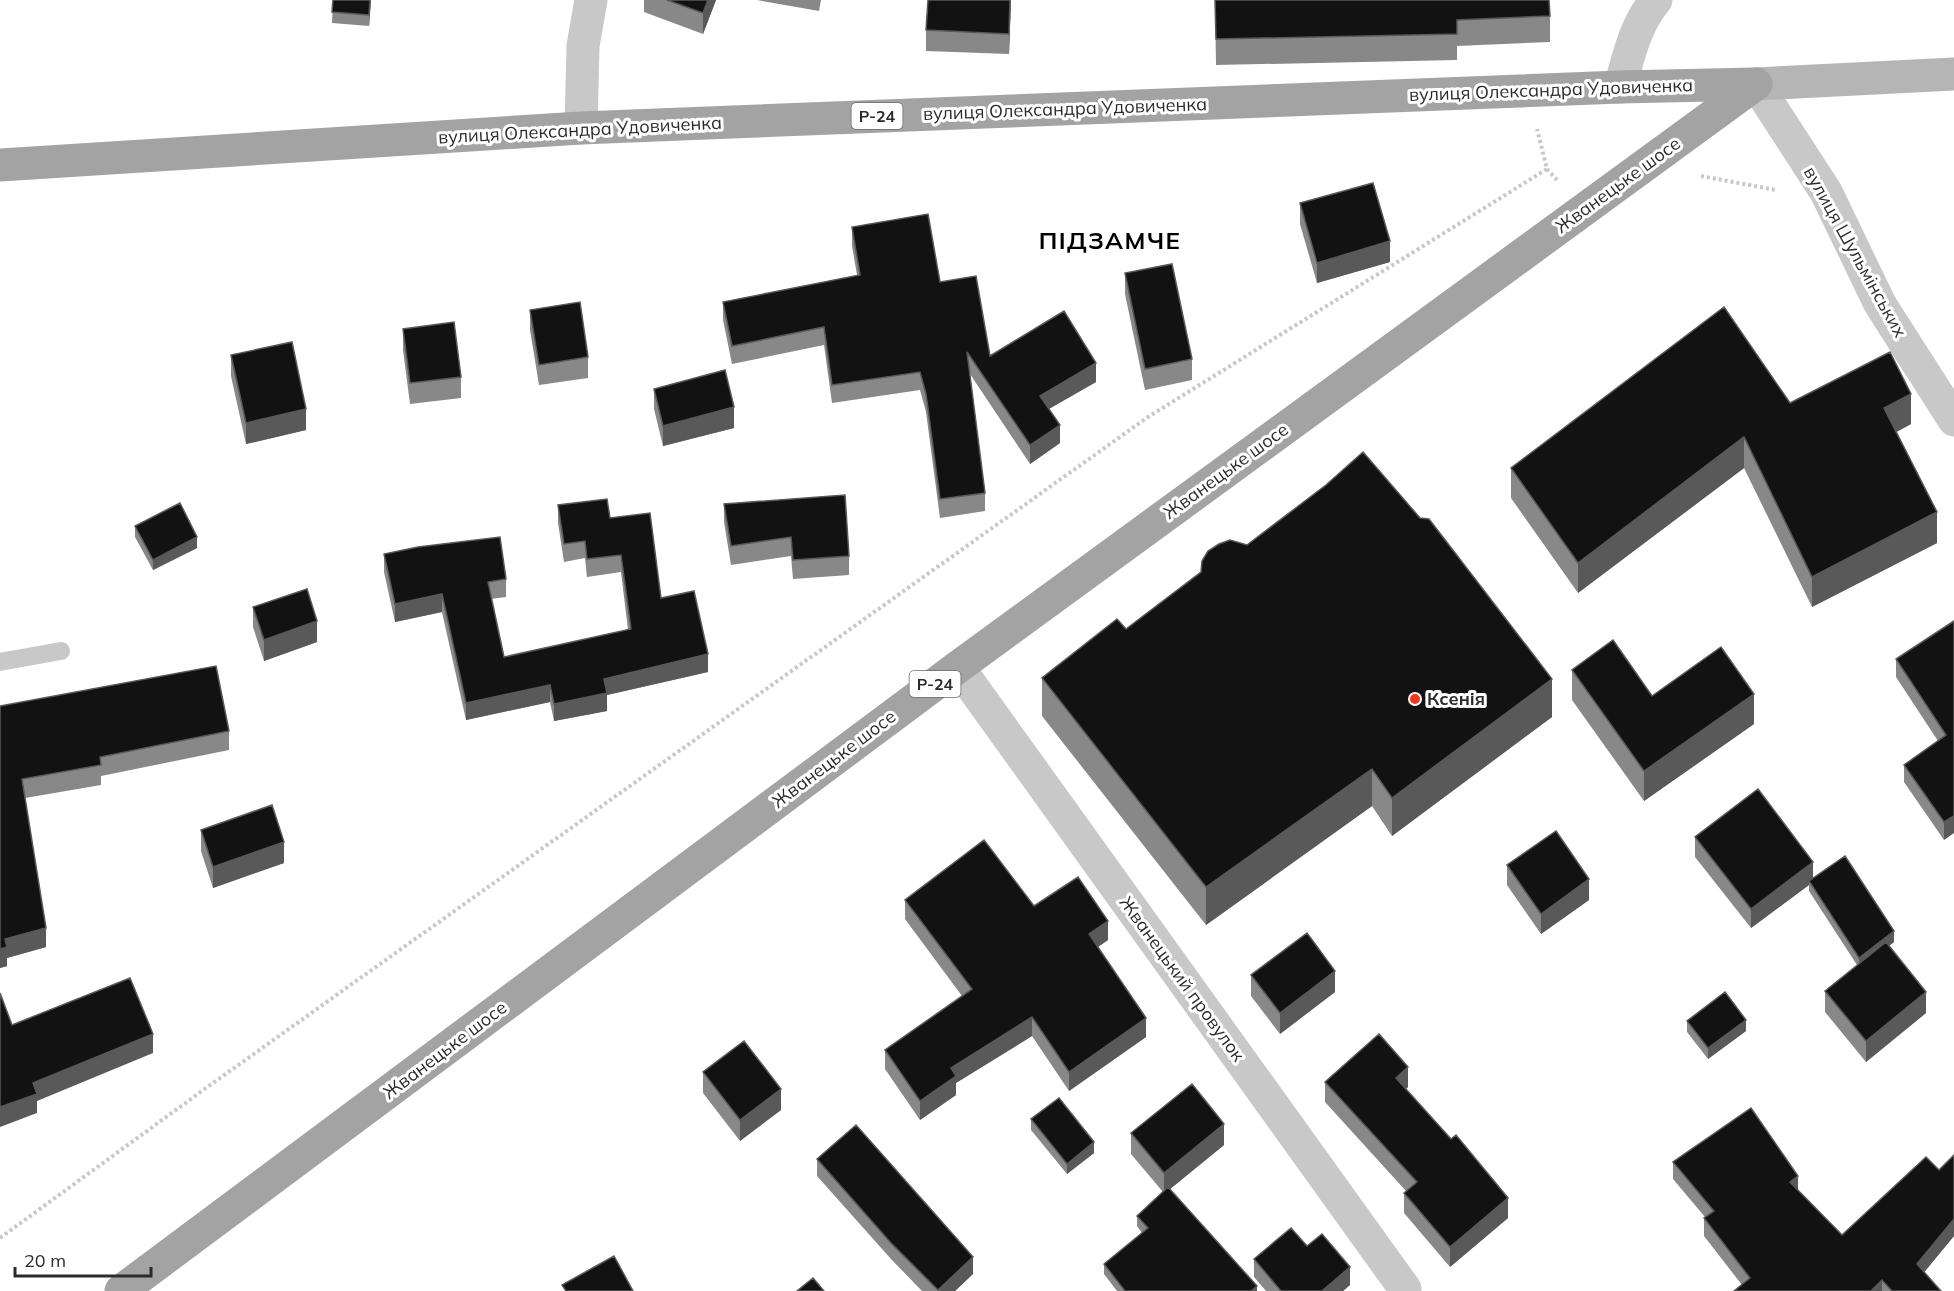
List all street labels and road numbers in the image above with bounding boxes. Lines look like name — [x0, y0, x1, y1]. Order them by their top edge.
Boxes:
street label: вулиця Олександра Удовиченка — [1409, 73, 1693, 106]
street label: вулиця Олександра Удовиченка — [923, 92, 1207, 125]
road number: Р-24 — [852, 103, 902, 129]
street label: вулиця Олександра Удовиченка — [438, 111, 722, 148]
street label: Жванецьке шосе — [1551, 131, 1685, 238]
street label: вулиця Шульмінських — [1799, 162, 1912, 341]
street label: Жванецьке шосе — [1159, 417, 1293, 524]
road number: Р-24 — [910, 671, 960, 697]
street label: Жванецьке шосе — [767, 705, 900, 813]
street label: Жванецький провулок — [1115, 892, 1250, 1066]
street label: Жванецьке шосе — [378, 996, 511, 1104]

